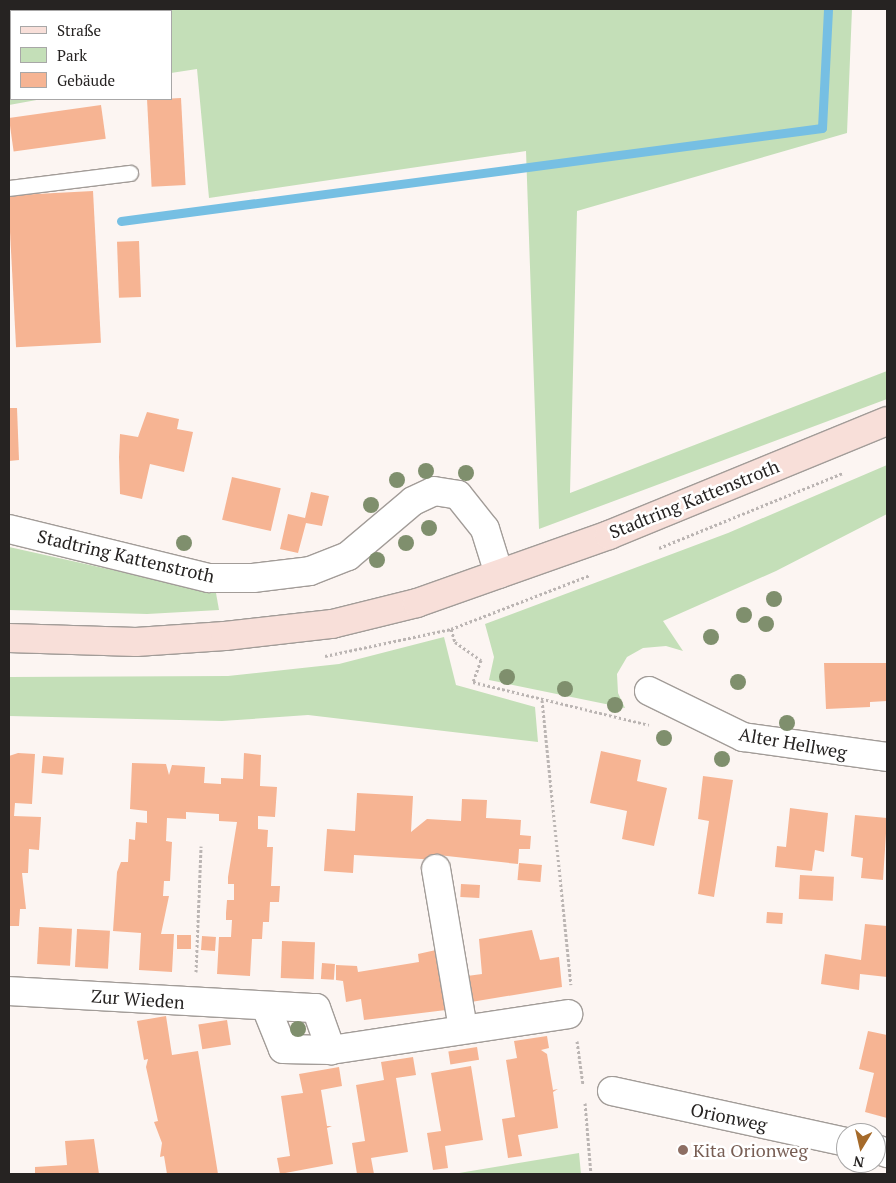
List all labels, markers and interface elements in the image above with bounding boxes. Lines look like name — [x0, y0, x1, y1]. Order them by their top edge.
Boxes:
legend — [10, 10, 172, 100]
text: Straße — [57, 20, 101, 40]
text: Park — [57, 45, 87, 65]
text: Gebäude — [57, 70, 115, 90]
street label: Stadtring Kattenstroth — [606, 455, 782, 543]
street label: Stadtring Kattenstroth — [35, 525, 217, 587]
street label: Alter Hellweg — [737, 723, 849, 763]
street label: Zur Wieden — [91, 985, 185, 1013]
street label: Orionweg — [689, 1098, 769, 1136]
north arrow — [836, 1123, 886, 1173]
place label: Kita Orionweg — [693, 1139, 808, 1161]
marker: Kita Orionweg — [677, 1144, 689, 1156]
text: N — [852, 1152, 865, 1173]

